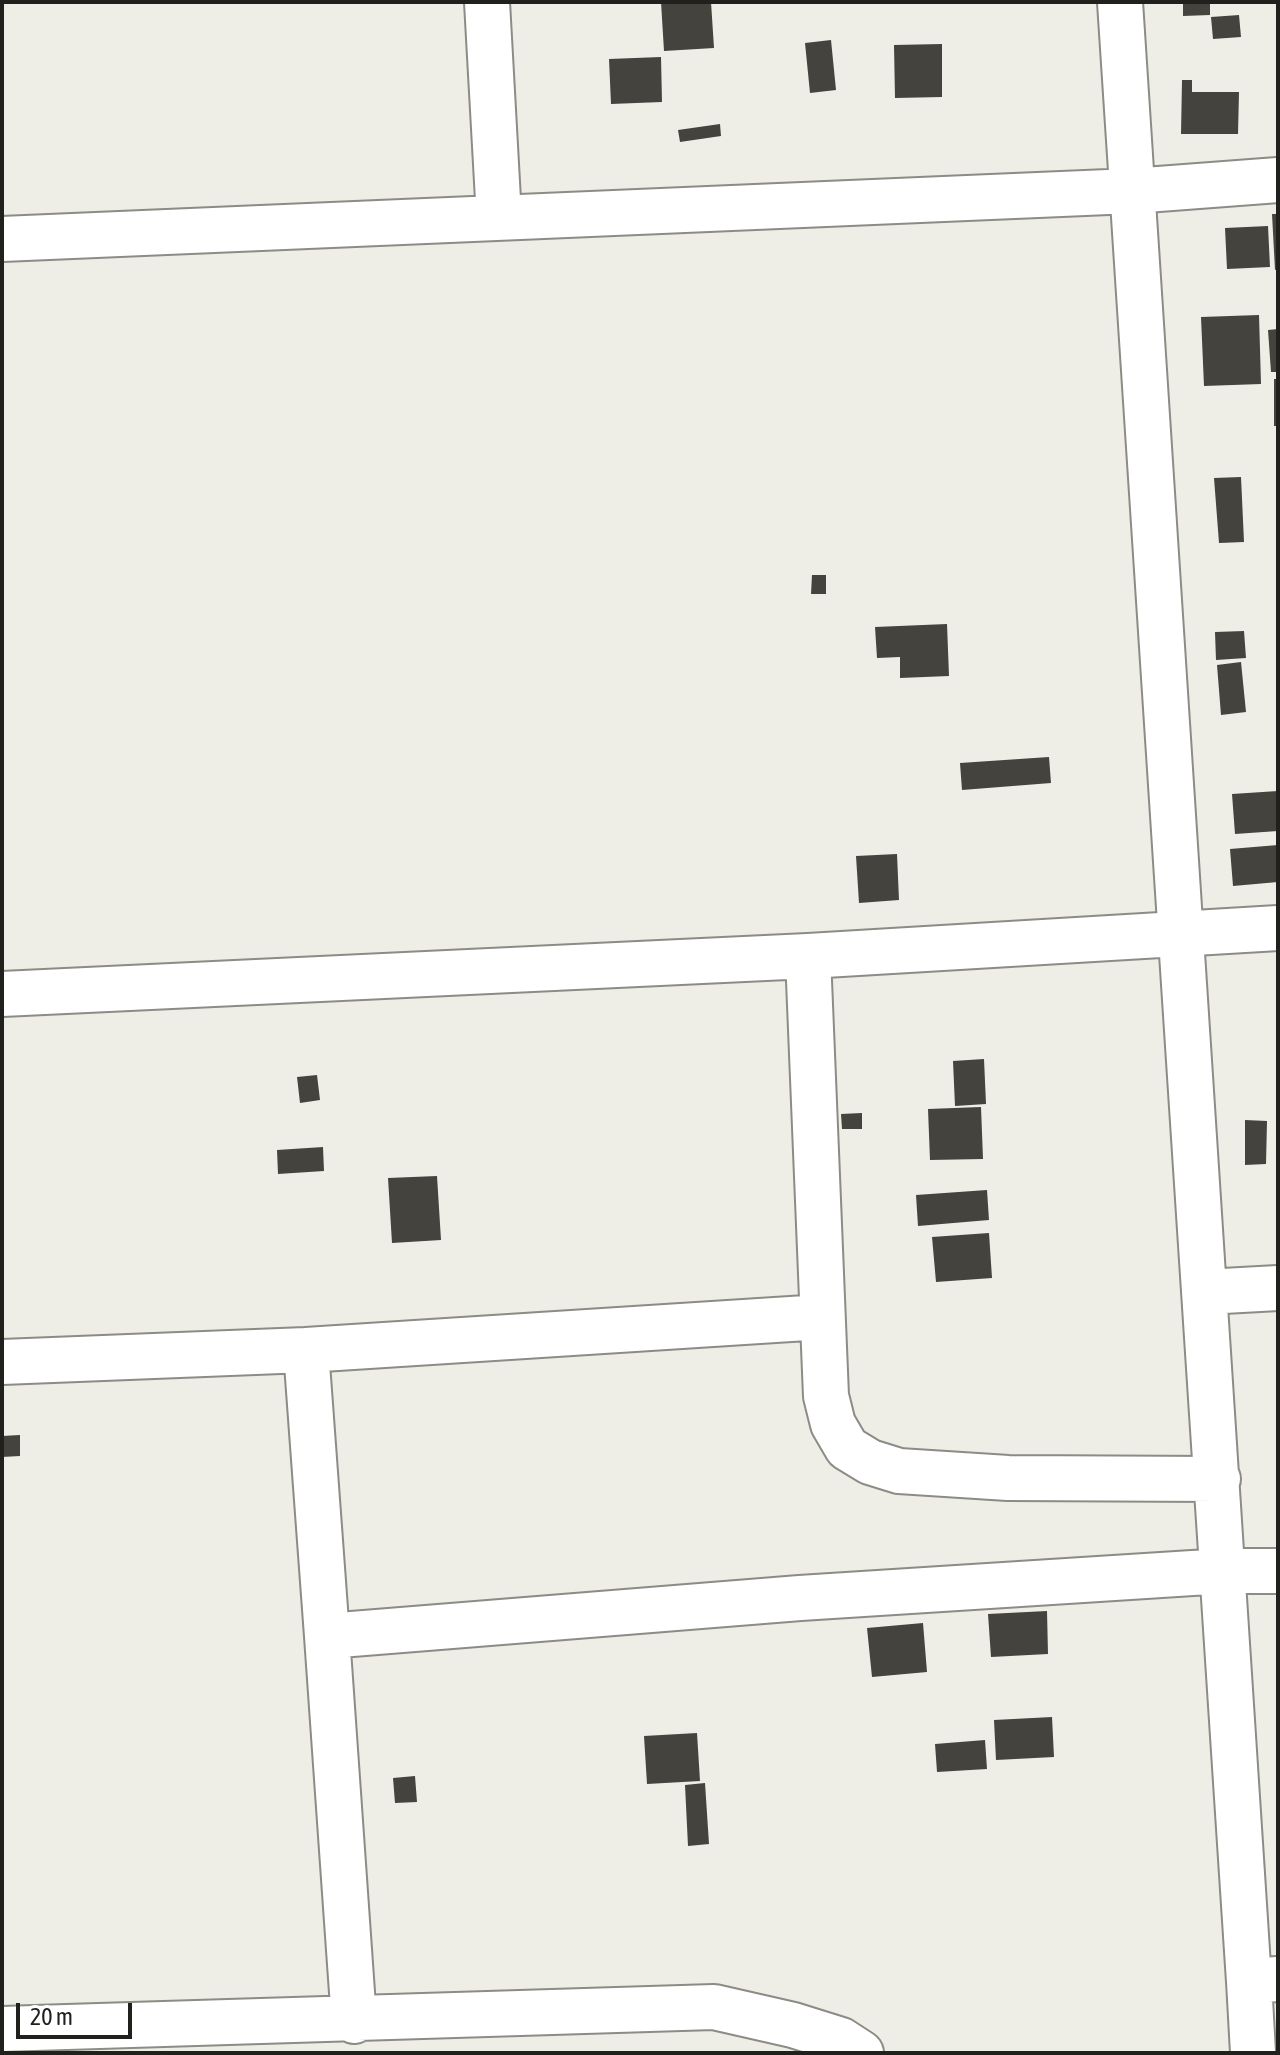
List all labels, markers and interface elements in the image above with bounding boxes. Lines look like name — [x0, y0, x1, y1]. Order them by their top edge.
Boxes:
scale bar — [20, 1987, 136, 2037]
text: 20 m — [30, 2003, 73, 2030]

